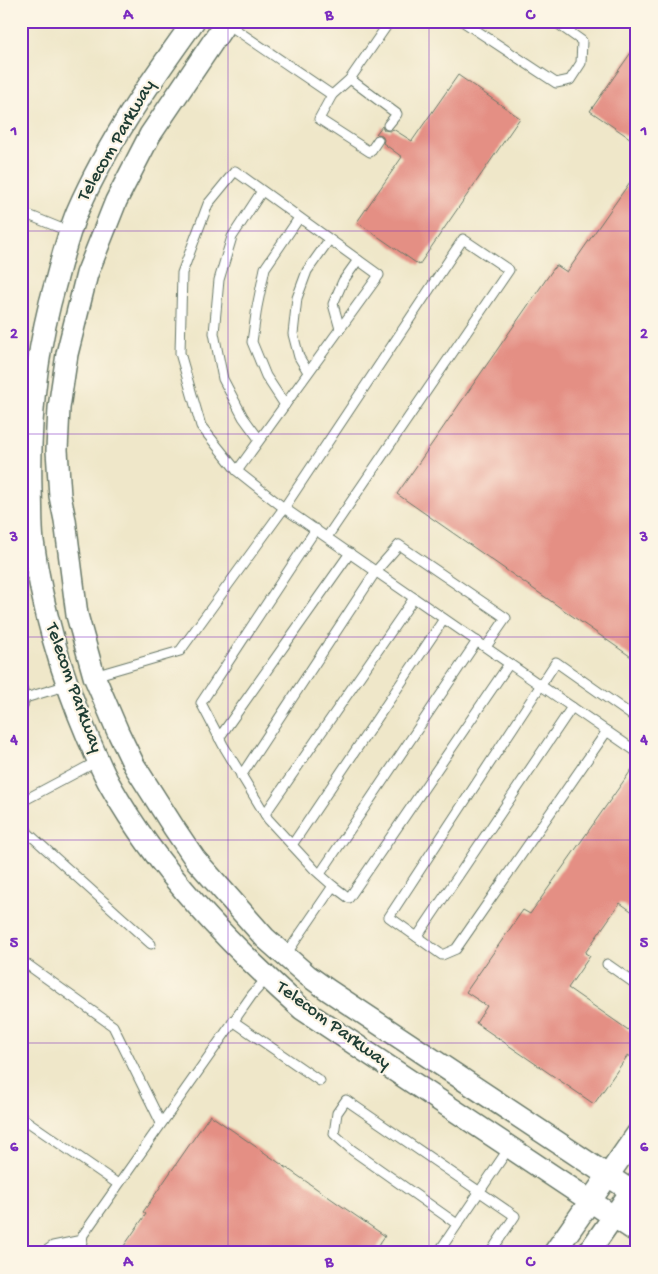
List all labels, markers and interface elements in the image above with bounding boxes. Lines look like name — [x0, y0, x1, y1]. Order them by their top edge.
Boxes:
text: A — [122, 7, 134, 26]
text: B — [324, 7, 334, 26]
text: C — [525, 7, 536, 26]
street label: Telecom Parkway — [72, 76, 161, 207]
text: 1 — [10, 123, 17, 142]
text: 1 — [640, 123, 647, 142]
text: 2 — [10, 326, 18, 345]
text: 2 — [640, 326, 648, 345]
text: 3 — [9, 529, 18, 548]
text: 3 — [639, 529, 648, 548]
street label: Telecom Parkway — [39, 619, 107, 757]
text: 4 — [9, 732, 18, 751]
text: 4 — [639, 732, 648, 751]
text: 5 — [10, 935, 19, 954]
text: 5 — [640, 935, 649, 954]
street label: Telecom Parkway — [270, 976, 395, 1076]
text: 6 — [10, 1139, 19, 1158]
text: 6 — [640, 1139, 649, 1158]
text: A — [122, 1254, 134, 1273]
text: B — [324, 1254, 334, 1273]
text: C — [525, 1254, 536, 1273]

